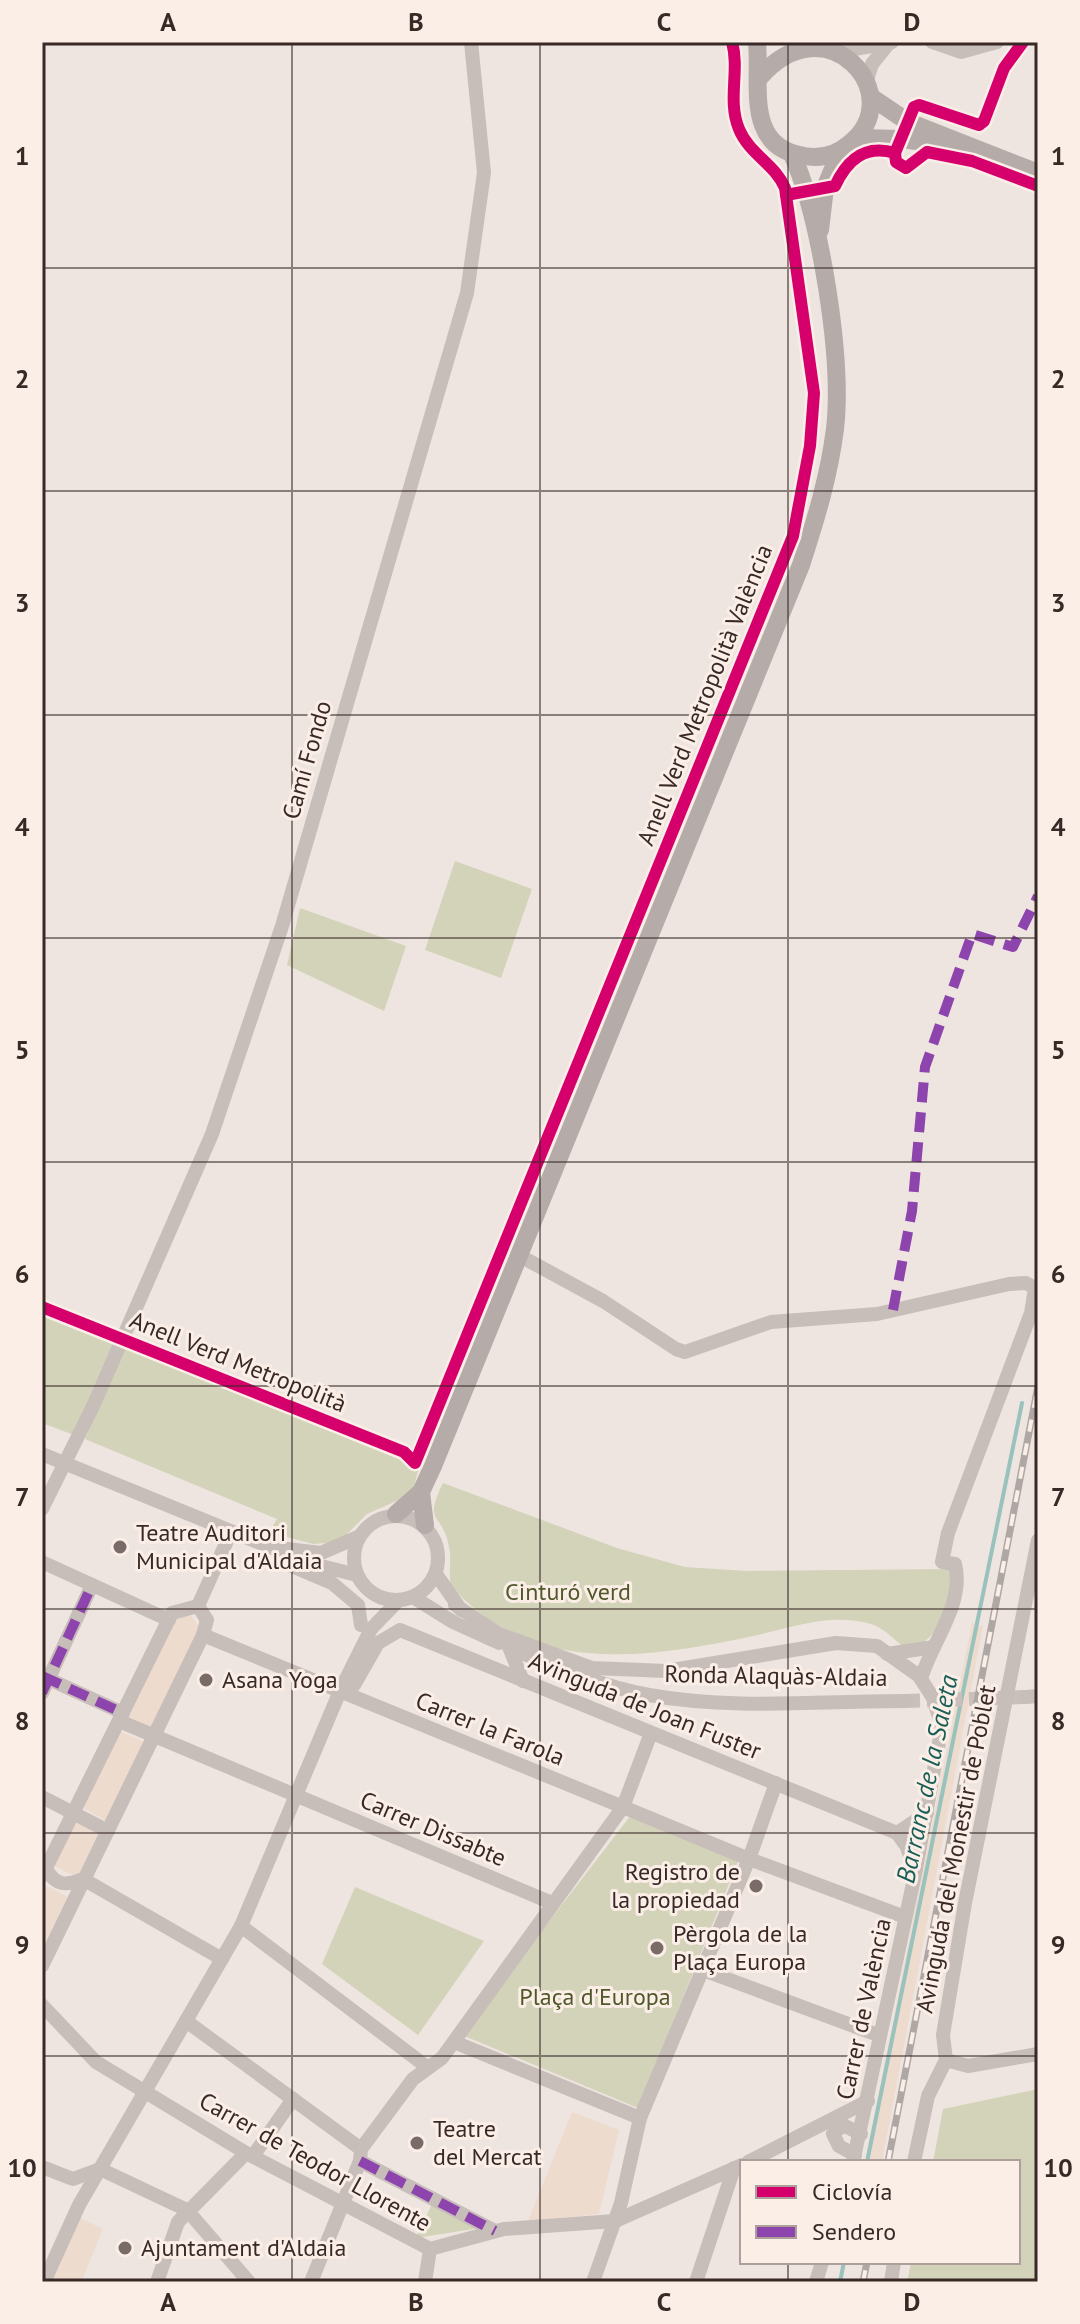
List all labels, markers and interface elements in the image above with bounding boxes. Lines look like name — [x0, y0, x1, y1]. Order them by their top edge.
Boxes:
text: A — [160, 5, 176, 38]
text: B — [408, 5, 424, 38]
text: C — [657, 5, 671, 38]
text: D — [904, 5, 920, 38]
text: 1 — [15, 139, 29, 172]
text: 1 — [1051, 139, 1065, 172]
text: 2 — [15, 362, 29, 395]
text: 2 — [1051, 362, 1065, 395]
street label: Anell Verd Metropolità València — [630, 540, 779, 850]
text: 3 — [15, 586, 29, 619]
text: 3 — [1051, 586, 1065, 619]
street label: Camí Fondo — [275, 697, 338, 823]
text: 4 — [15, 810, 30, 843]
text: 4 — [1051, 810, 1066, 843]
text: 5 — [15, 1033, 29, 1066]
text: 5 — [1051, 1033, 1065, 1066]
text: 6 — [15, 1257, 29, 1290]
text: 6 — [1051, 1257, 1065, 1290]
street label: Anell Verd Metropolità — [125, 1304, 351, 1419]
text: 7 — [15, 1480, 29, 1513]
text: 7 — [1051, 1480, 1065, 1513]
place label: Teatre Auditori Municipal d'Aldaia — [136, 1517, 322, 1576]
marker: Teatre Auditori Municipal d'Aldaia — [111, 1538, 129, 1556]
park label: Cinturó verd — [505, 1576, 631, 1607]
street label: Avinguda de Joan Fuster — [524, 1645, 766, 1766]
street label: Ronda Alaquàs-Aldaia — [664, 1658, 888, 1693]
place label: Asana Yoga — [222, 1664, 338, 1695]
marker: Asana Yoga — [197, 1671, 215, 1689]
water label: Barranc de la Saleta — [888, 1671, 965, 1886]
street label: Avinguda del Monestir de Poblet — [908, 1682, 1003, 2016]
street label: Carrer la Farola — [411, 1685, 569, 1772]
text: 8 — [15, 1704, 29, 1737]
text: 8 — [1051, 1704, 1065, 1737]
street label: Carrer Dissabte — [356, 1784, 511, 1873]
place label: Registro de la propiedad — [611, 1856, 740, 1915]
marker: Registro de la propiedad — [747, 1877, 765, 1895]
street label: Carrer de València — [829, 1915, 898, 2103]
place label: Pèrgola de la Plaça Europa — [673, 1918, 807, 1977]
text: 9 — [15, 1928, 29, 1961]
text: 9 — [1051, 1928, 1065, 1961]
marker: Pèrgola de la Plaça Europa — [648, 1939, 666, 1957]
park label: Plaça d'Europa — [519, 1981, 671, 2012]
street label: Carrer de Teodor Llorente — [194, 2085, 437, 2238]
place label: Teatre del Mercat — [433, 2113, 542, 2172]
marker: Teatre del Mercat — [408, 2134, 426, 2152]
text: 10 — [7, 2151, 37, 2184]
text: 10 — [1043, 2151, 1073, 2184]
legend — [740, 2160, 1020, 2264]
text: Ciclovía — [812, 2176, 892, 2207]
text: Sendero — [812, 2216, 896, 2247]
place label: Ajuntament d'Aldaia — [141, 2232, 346, 2263]
marker: Ajuntament d'Aldaia — [116, 2239, 134, 2257]
text: A — [160, 2285, 176, 2318]
text: B — [408, 2285, 424, 2318]
text: C — [657, 2285, 671, 2318]
text: D — [904, 2285, 920, 2318]

